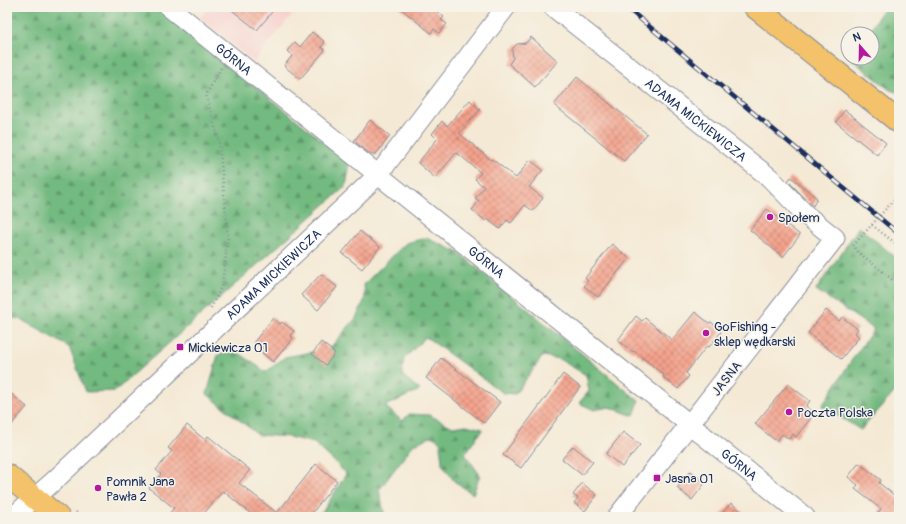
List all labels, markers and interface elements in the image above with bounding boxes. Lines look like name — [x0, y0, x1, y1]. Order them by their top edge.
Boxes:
north arrow — [840, 26, 880, 66]
text: N — [851, 30, 863, 44]
street label: GÓRNA — [212, 40, 255, 79]
street label: ADAMA MICKIEWICZA — [641, 75, 750, 166]
place label: Społem — [778, 210, 820, 226]
marker: Społem — [765, 212, 775, 222]
street label: ADAMA MICKIEWICZA — [223, 226, 325, 324]
street label: GÓRNA — [464, 243, 508, 282]
place label: GoFishing - sklep wędkarski — [714, 319, 795, 350]
marker: GoFishing - sklep wędkarski — [701, 328, 711, 338]
place label: Mickiewicza 01 — [188, 340, 268, 356]
marker: Mickiewicza 01 — [175, 342, 185, 352]
street label: JASNA — [708, 358, 746, 399]
place label: Poczta Polska — [797, 405, 873, 421]
marker: Poczta Polska — [784, 407, 794, 417]
street label: GÓRNA — [717, 446, 761, 485]
place label: Jasna 01 — [665, 471, 713, 487]
marker: Jasna 01 — [652, 473, 662, 483]
place label: Pomnik Jana Pawła 2 — [106, 474, 175, 505]
marker: Pomnik Jana Pawła 2 — [93, 483, 103, 493]

